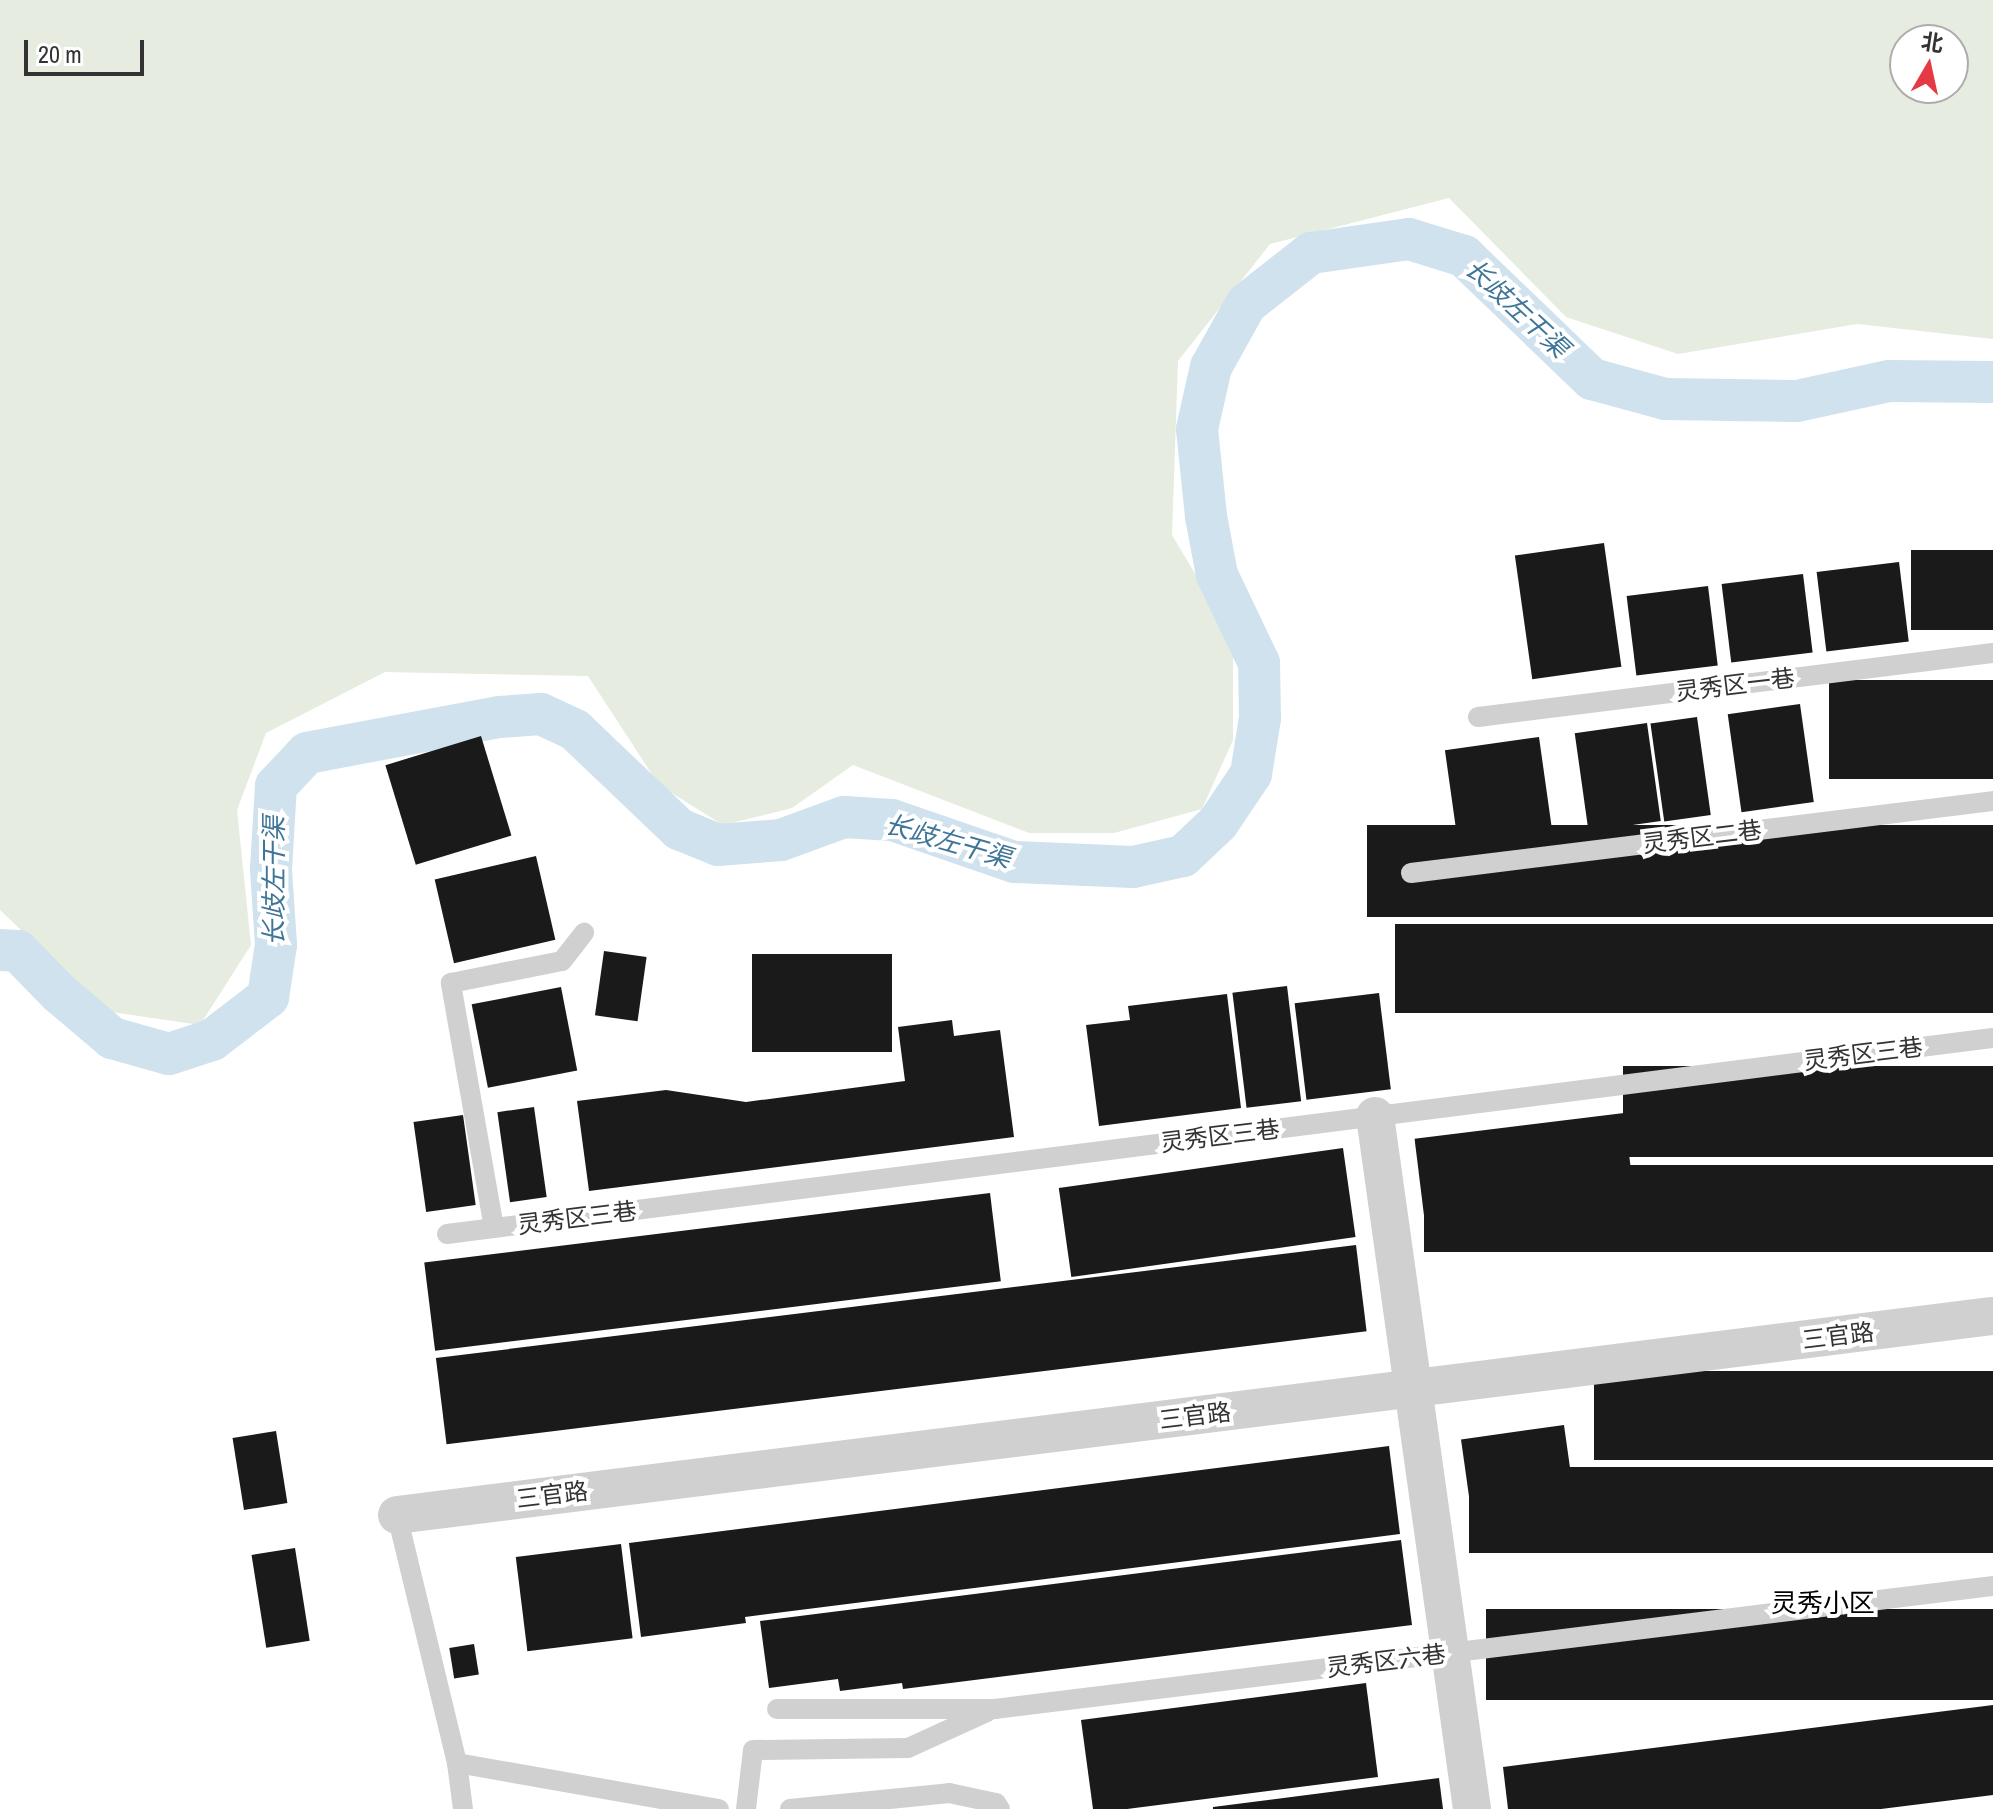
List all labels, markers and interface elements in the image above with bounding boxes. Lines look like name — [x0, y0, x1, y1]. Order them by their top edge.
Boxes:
scale bar — [28, 24, 148, 74]
north arrow — [1889, 24, 1969, 104]
text: 北 — [1919, 26, 1946, 59]
text: 20 m — [38, 38, 82, 70]
water label: 长歧左干渠 — [1459, 252, 1575, 364]
street label: 灵秀区一巷 — [1674, 663, 1796, 707]
water label: 长歧左干渠 — [881, 808, 1015, 874]
street label: 灵秀区二巷 — [1641, 815, 1763, 859]
water label: 长歧左干渠 — [258, 816, 290, 946]
street label: 灵秀区三巷 — [1802, 1032, 1924, 1076]
street label: 灵秀区三巷 — [1159, 1114, 1281, 1158]
street label: 灵秀区三巷 — [516, 1196, 638, 1240]
street label: 三官路 — [1801, 1317, 1875, 1355]
street label: 三官路 — [1158, 1397, 1232, 1435]
street label: 三官路 — [515, 1476, 589, 1514]
district label: 灵秀小区 — [1771, 1587, 1875, 1619]
street label: 灵秀区六巷 — [1325, 1639, 1447, 1683]

